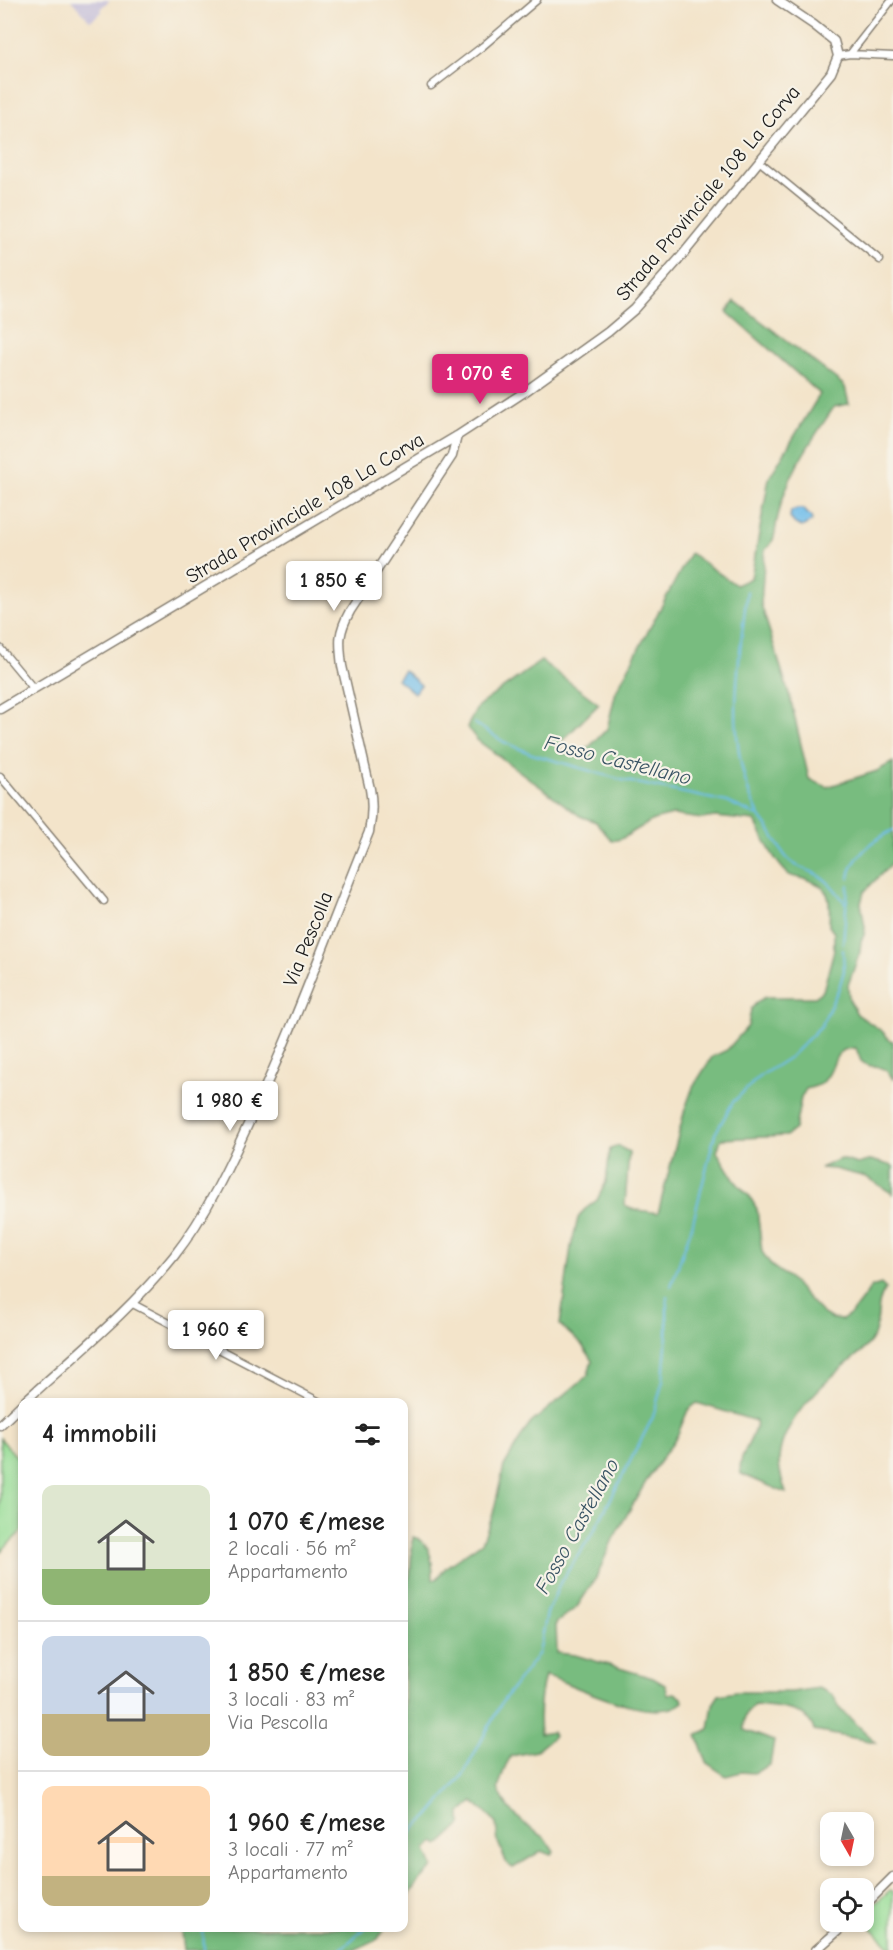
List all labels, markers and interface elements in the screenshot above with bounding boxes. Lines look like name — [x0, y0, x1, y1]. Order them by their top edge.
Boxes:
street label: Strada Provinciale 108 La Corva — [611, 81, 805, 305]
pin: 1 070 € — [425, 354, 535, 405]
text: 1 070 € — [446, 362, 514, 385]
street label: Strada Provinciale 108 La Corva — [182, 428, 428, 588]
pin: 1 850 € — [279, 561, 389, 612]
text: 1 850 € — [300, 569, 368, 592]
water label: Fosso Castellano — [542, 730, 694, 790]
street label: Via Pescolla — [279, 888, 337, 990]
pin: 1 980 € — [175, 1081, 285, 1132]
text: 1 980 € — [196, 1089, 264, 1112]
pin: 1 960 € — [161, 1310, 271, 1361]
text: 1 960 € — [182, 1318, 250, 1341]
icon: filters — [351, 1418, 384, 1451]
text: 4 immobili — [42, 1419, 157, 1449]
water label: Fosso Castellano — [530, 1454, 624, 1598]
text: 1 070 €/mese — [228, 1507, 385, 1537]
icon: home — [90, 1509, 162, 1581]
text: 2 locali · 56 m² — [228, 1537, 356, 1560]
text: Appartamento — [228, 1560, 348, 1583]
text: 1 850 €/mese — [228, 1658, 385, 1688]
icon: home — [90, 1660, 162, 1732]
text: 3 locali · 83 m² — [228, 1688, 354, 1711]
text: Via Pescolla — [228, 1711, 328, 1734]
text: 1 960 €/mese — [228, 1808, 385, 1838]
icon: home — [90, 1810, 162, 1882]
north arrow — [820, 1812, 874, 1866]
map controls — [820, 1812, 874, 1932]
text: 3 locali · 77 m² — [228, 1838, 353, 1861]
text: Appartamento — [228, 1861, 348, 1884]
button: locate — [820, 1878, 874, 1932]

